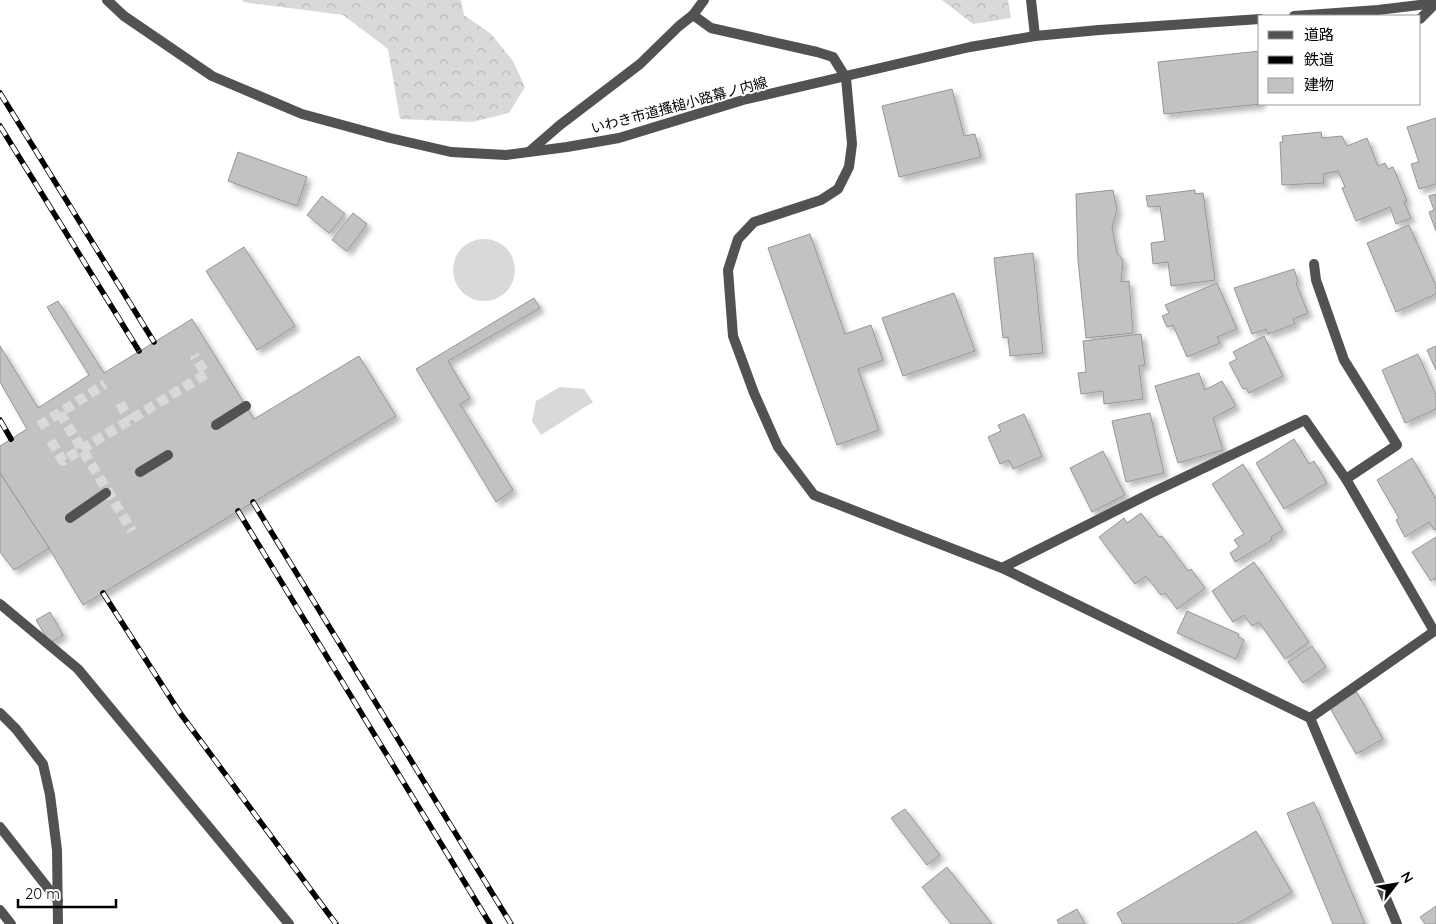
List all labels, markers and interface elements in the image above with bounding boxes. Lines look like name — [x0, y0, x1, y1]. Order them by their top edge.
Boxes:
legend — [1258, 15, 1421, 105]
text: 道路 — [1304, 25, 1334, 44]
text: 鉄道 — [1304, 50, 1334, 69]
street label: いわき市道搔槌小路幕ノ内線 — [589, 73, 769, 137]
text: 建物 — [1304, 75, 1334, 94]
north arrow — [1371, 859, 1421, 909]
text: N — [1397, 868, 1418, 886]
scale bar — [18, 876, 115, 908]
text: 20 m — [25, 884, 60, 903]

